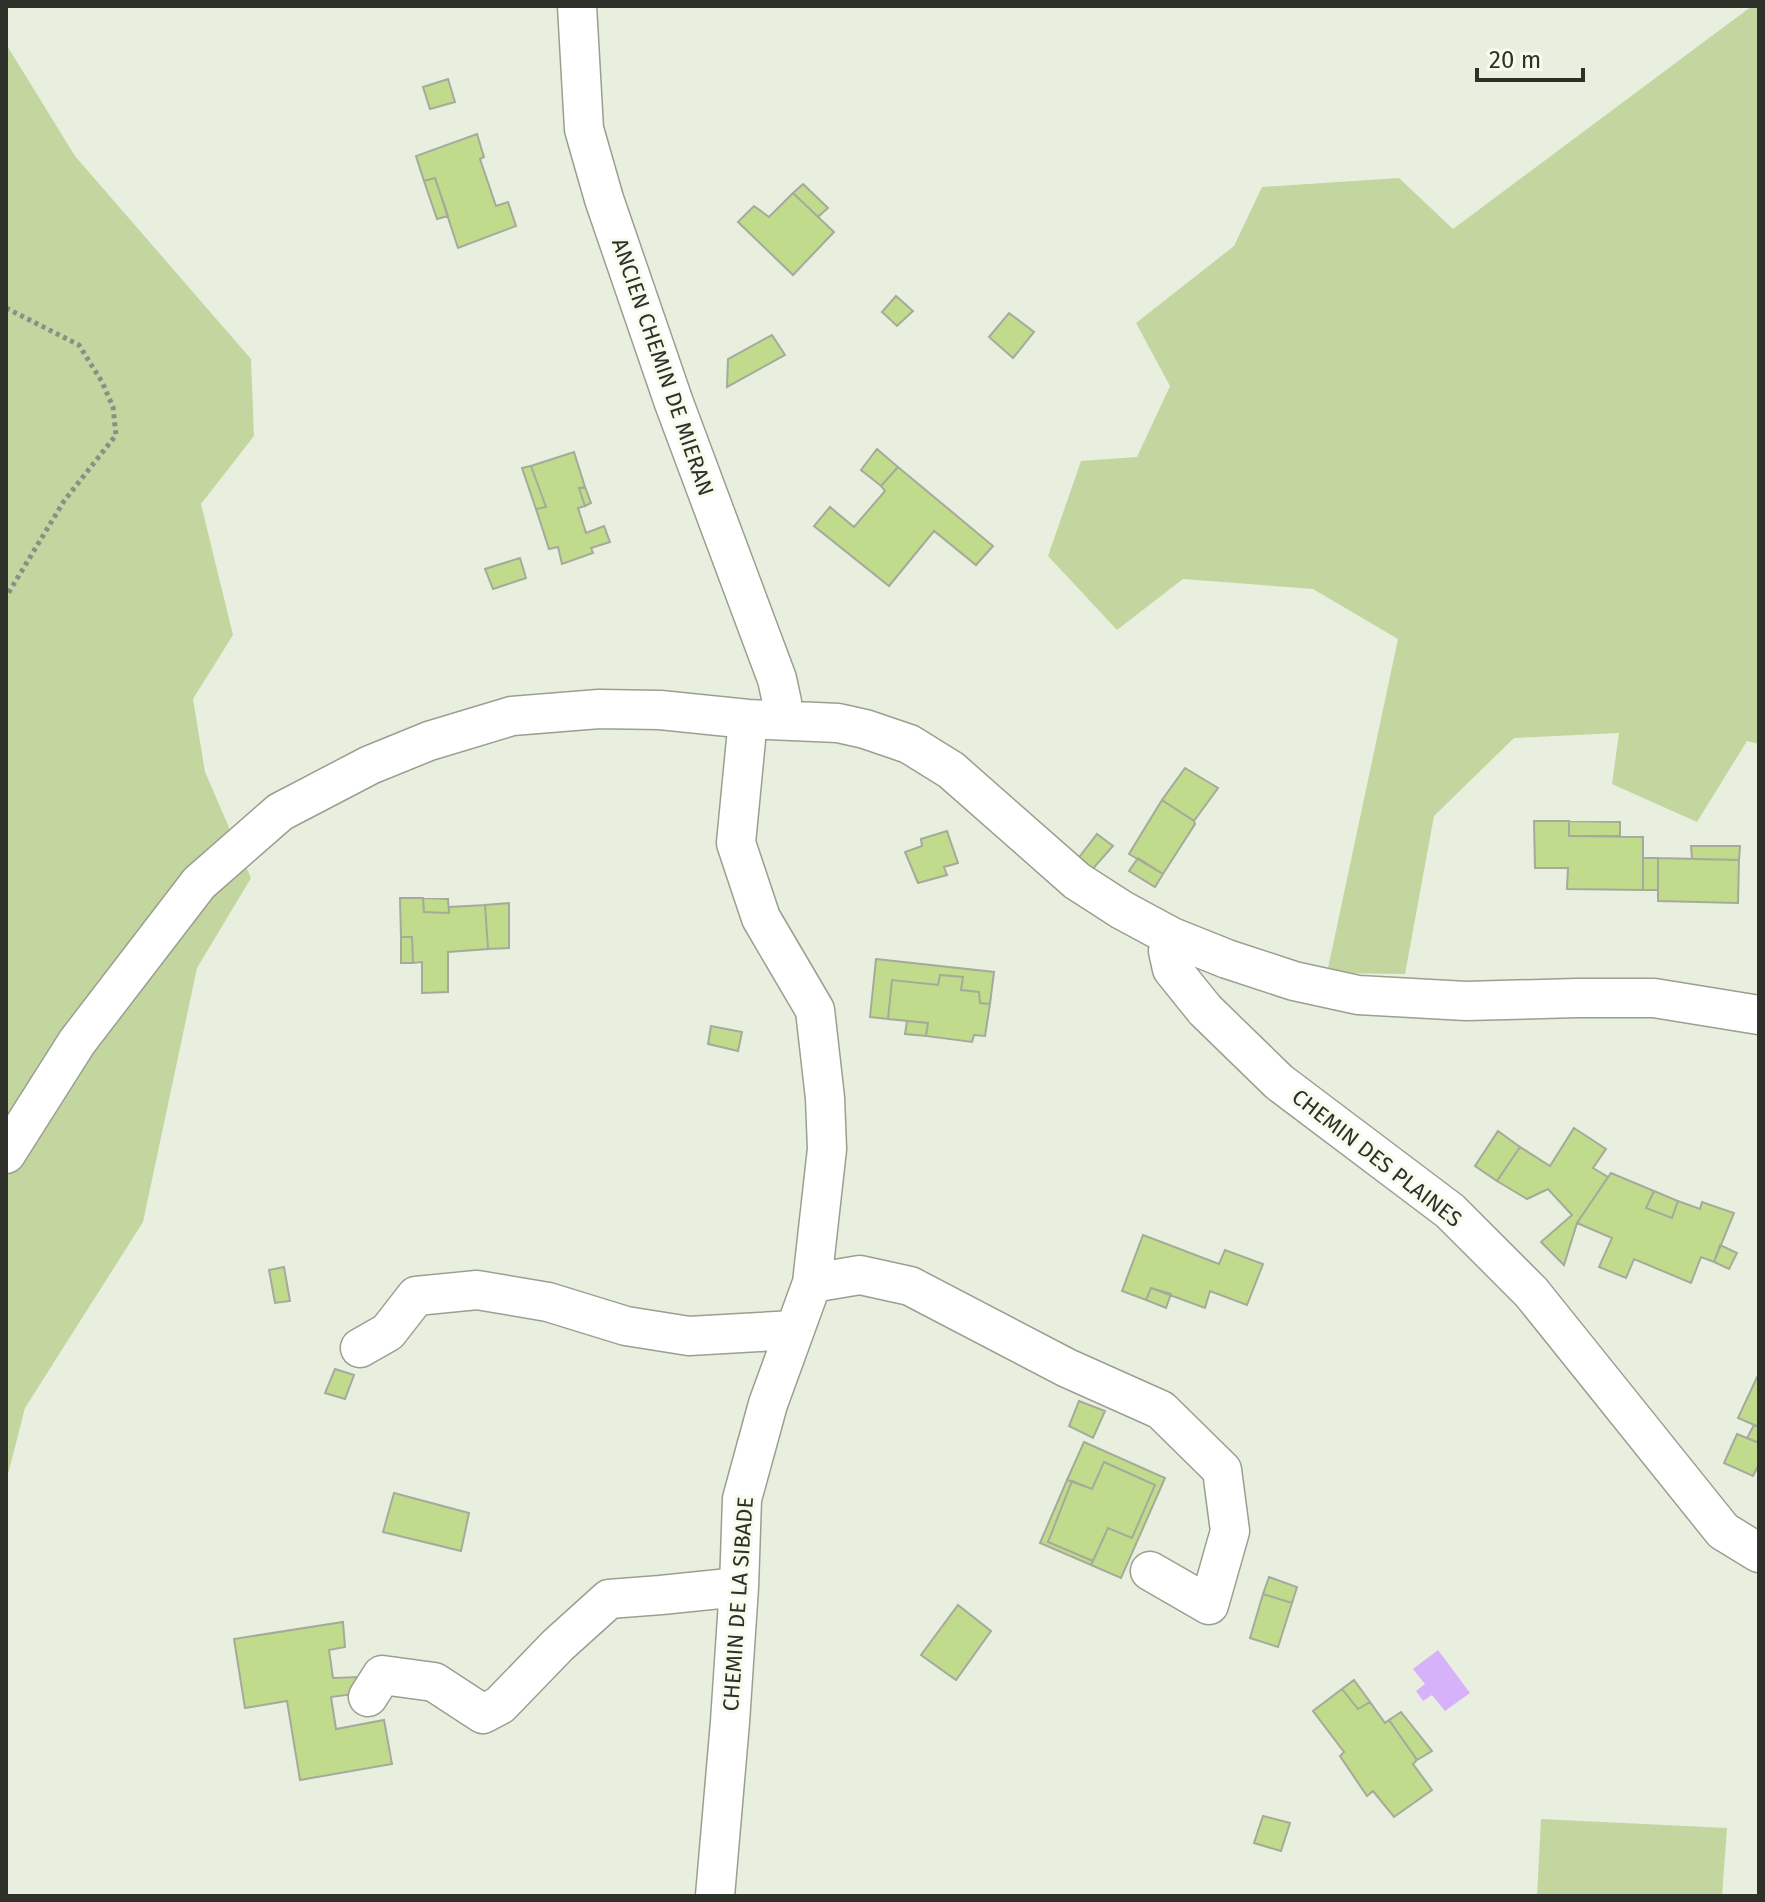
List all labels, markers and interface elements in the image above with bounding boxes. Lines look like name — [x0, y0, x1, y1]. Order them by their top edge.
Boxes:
scale bar — [1477, 32, 1583, 82]
text: 20 m — [1489, 46, 1541, 74]
street label: ANCIEN CHEMIN DE MIERAN — [606, 235, 720, 499]
street label: CHEMIN DES PLAINES — [1287, 1083, 1467, 1233]
street label: CHEMIN DE LA SIBADE — [717, 1496, 759, 1712]

